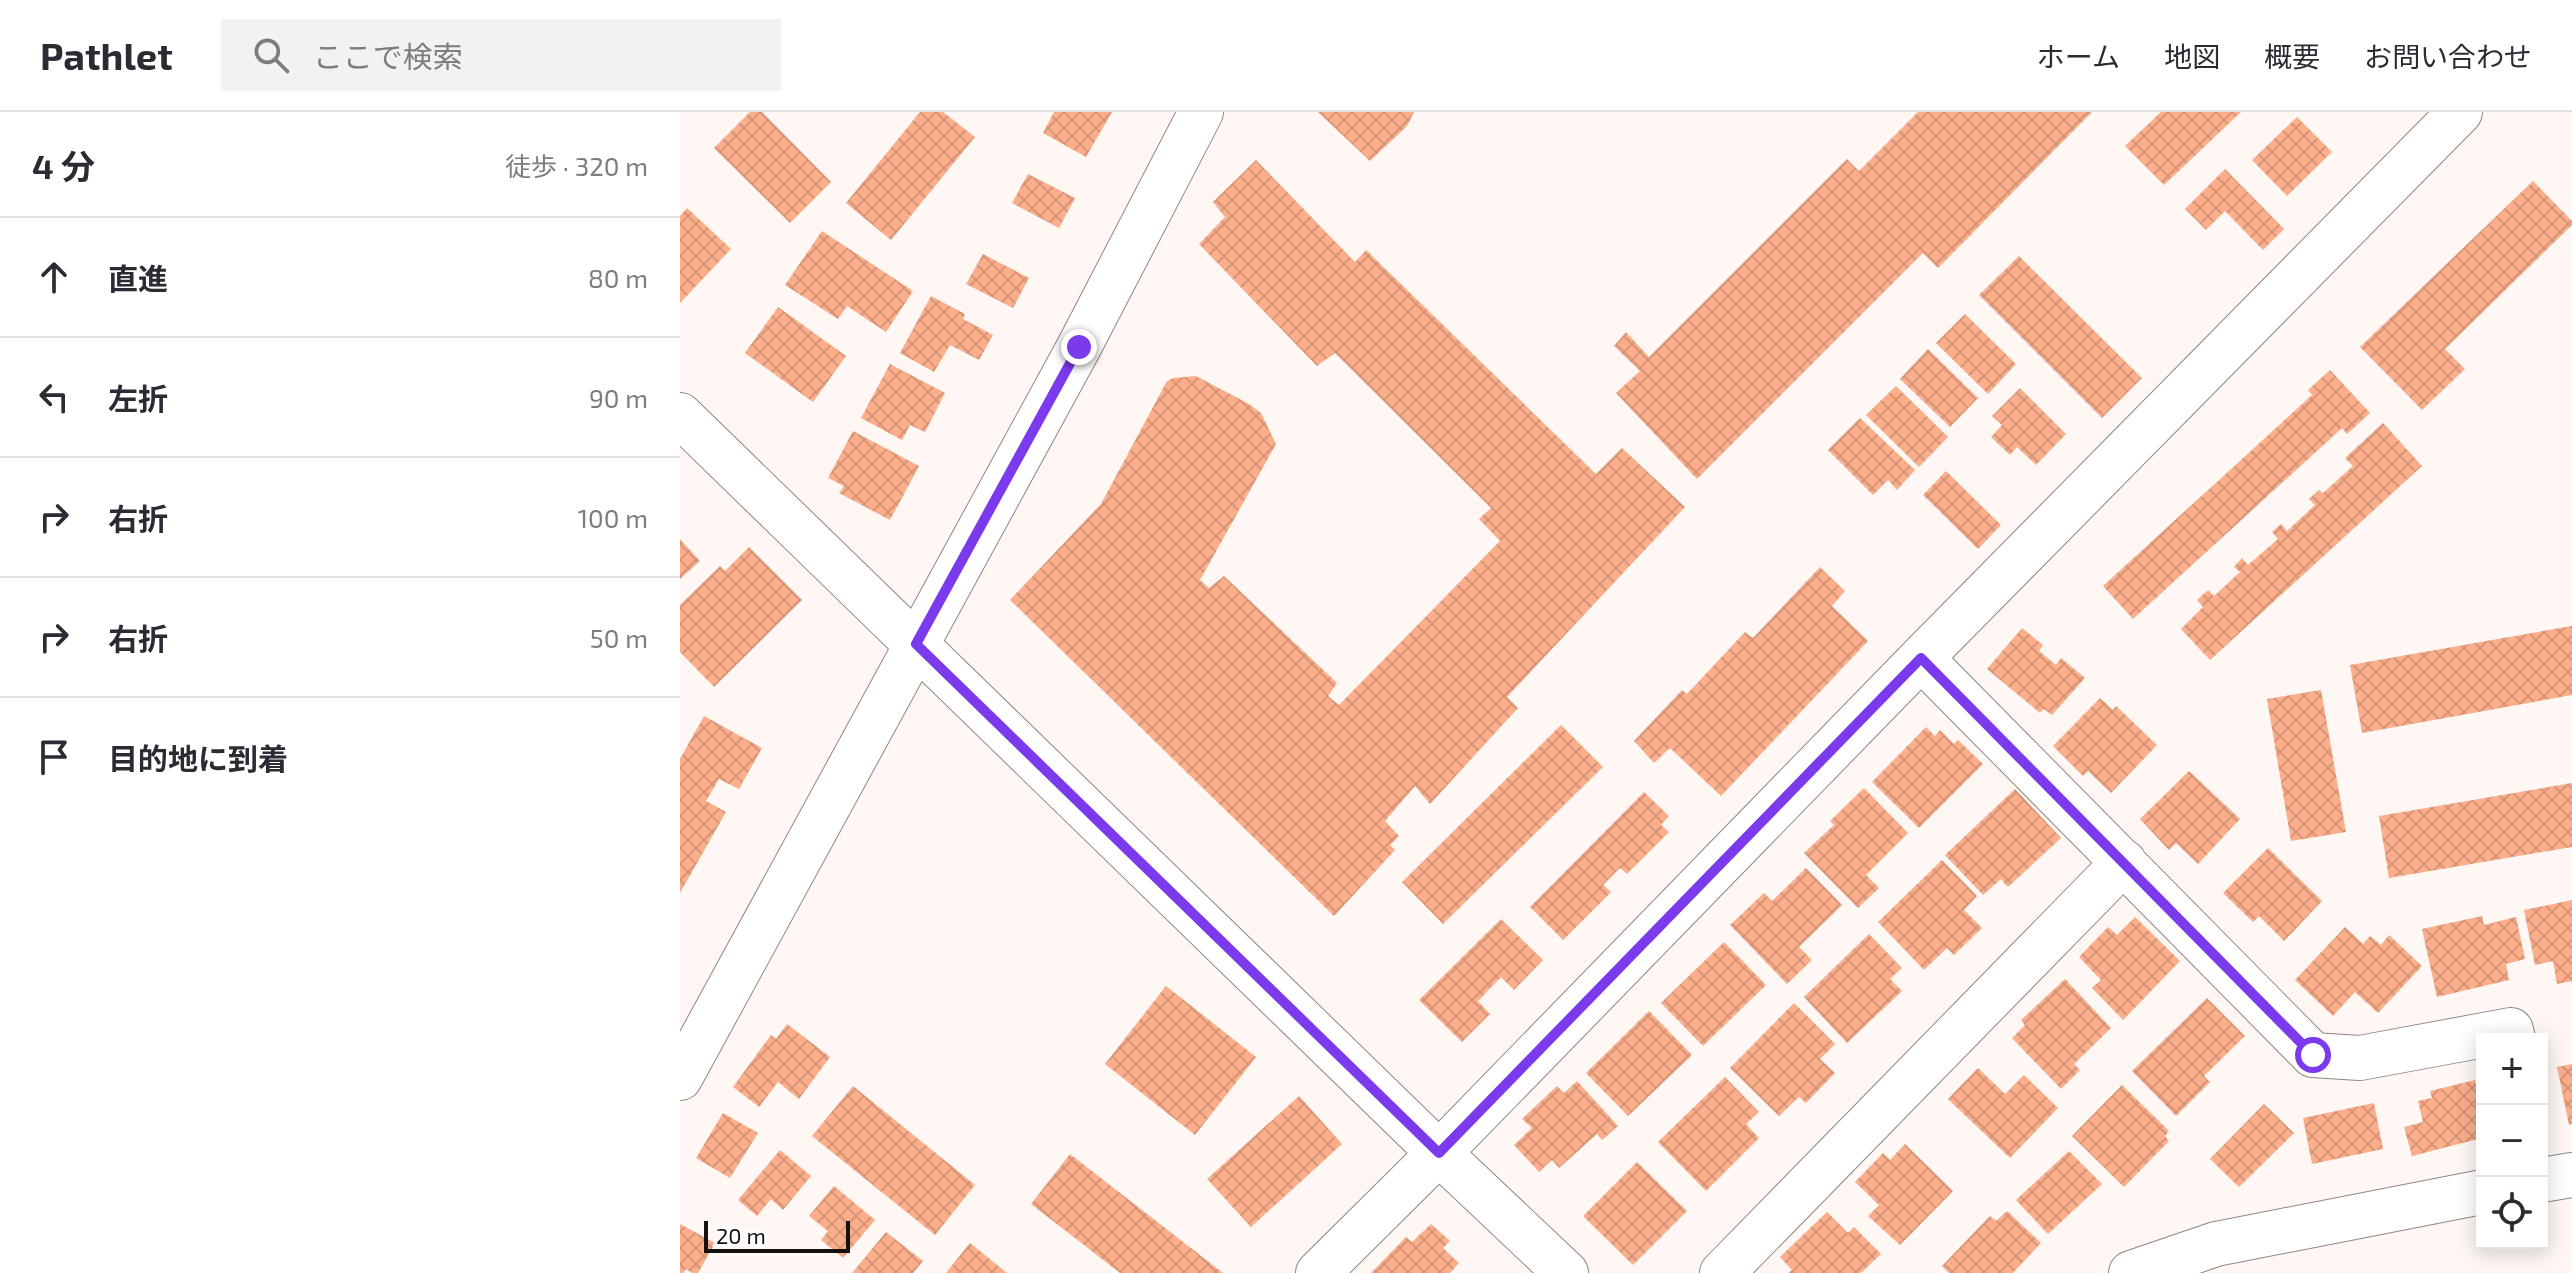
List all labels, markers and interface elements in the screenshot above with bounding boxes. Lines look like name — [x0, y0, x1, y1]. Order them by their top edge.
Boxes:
search box — [221, 19, 781, 91]
text: Pathlet — [40, 32, 173, 78]
icon: search — [249, 33, 293, 77]
text: ここで検索 — [313, 38, 463, 74]
text: ホーム — [2037, 39, 2120, 73]
text: 地図 — [2164, 39, 2220, 73]
text: 概要 — [2264, 39, 2320, 73]
text: お問い合わせ — [2364, 39, 2532, 73]
text: 4 分 — [32, 145, 95, 186]
text: 徒歩 · 320 m — [505, 150, 648, 181]
icon: ahead — [32, 255, 76, 299]
text: 直進 — [108, 260, 168, 296]
text: 80 m — [588, 262, 648, 293]
route end — [1061, 329, 1097, 365]
icon: left — [32, 375, 76, 419]
text: 左折 — [108, 380, 168, 416]
text: 90 m — [589, 382, 648, 413]
icon: right — [32, 495, 76, 539]
text: 右折 — [108, 500, 168, 536]
text: 100 m — [578, 502, 648, 533]
icon: right — [32, 615, 76, 659]
text: 右折 — [108, 620, 168, 656]
text: 50 m — [590, 622, 648, 653]
icon: arrive — [32, 735, 76, 779]
text: 目的地に到着 — [108, 740, 288, 776]
map controls — [2476, 1033, 2548, 1249]
button: + — [2476, 1033, 2548, 1105]
route start — [2295, 1037, 2331, 1073]
button: − — [2476, 1105, 2548, 1177]
button: locate — [2476, 1177, 2548, 1249]
scale bar — [704, 1217, 850, 1253]
text: 20 m — [716, 1222, 766, 1248]

